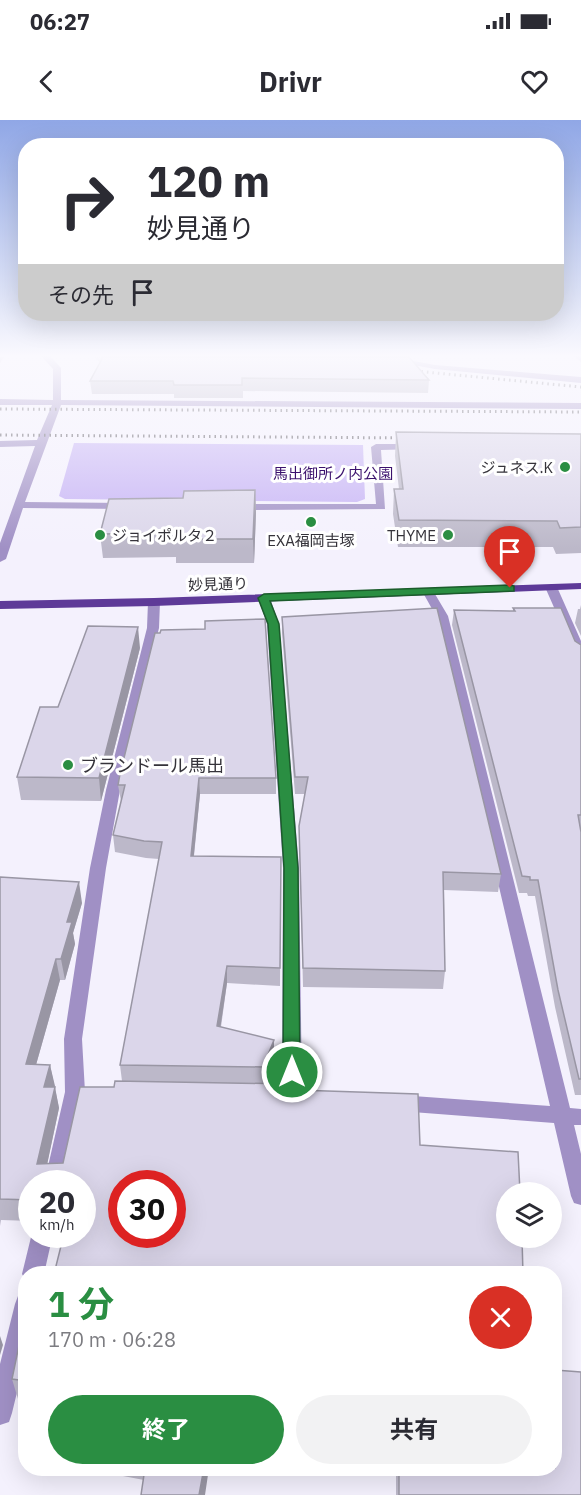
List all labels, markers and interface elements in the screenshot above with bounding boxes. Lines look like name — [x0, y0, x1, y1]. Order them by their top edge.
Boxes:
text: 06:27 — [30, 7, 90, 36]
text: Drivr — [259, 64, 322, 99]
icon: back — [30, 65, 63, 98]
icon: heart — [518, 65, 551, 98]
text: 120 m — [147, 154, 270, 209]
icon: right — [48, 162, 126, 240]
text: 妙見通り — [147, 210, 255, 245]
icon: arrive — [126, 276, 159, 309]
text: その先 — [48, 280, 114, 309]
place label: ジュネス.K — [480, 458, 553, 477]
marker: ジュネス.K — [558, 460, 572, 474]
park label: 馬出御所ノ内公園 — [273, 464, 393, 483]
marker: EXA福岡吉塚 — [304, 515, 318, 529]
place label: ジョイポルタ２ — [112, 526, 217, 545]
place label: THYME — [387, 526, 436, 545]
pin — [484, 526, 535, 588]
marker: ジョイポルタ２ — [93, 528, 107, 542]
marker: THYME — [441, 528, 455, 542]
place label: EXA福岡吉塚 — [267, 531, 355, 550]
icon: arrive — [493, 535, 526, 568]
street label: 妙見通り — [188, 573, 248, 595]
place label: ブランドール馬出 — [80, 754, 224, 777]
marker: ブランドール馬出 — [61, 758, 75, 772]
position arrow — [260, 1040, 324, 1104]
speed limit sign: 30 — [108, 1170, 186, 1248]
text: 20 — [39, 1182, 75, 1221]
map controls — [496, 1182, 562, 1248]
button: layers — [496, 1182, 562, 1248]
text: km/h — [39, 1215, 75, 1234]
text: 1 分 — [48, 1280, 114, 1327]
button: close — [469, 1286, 532, 1349]
text: 170 m · 06:28 — [48, 1326, 176, 1353]
button: 終了 — [48, 1395, 284, 1464]
button: 共有 — [296, 1395, 532, 1464]

